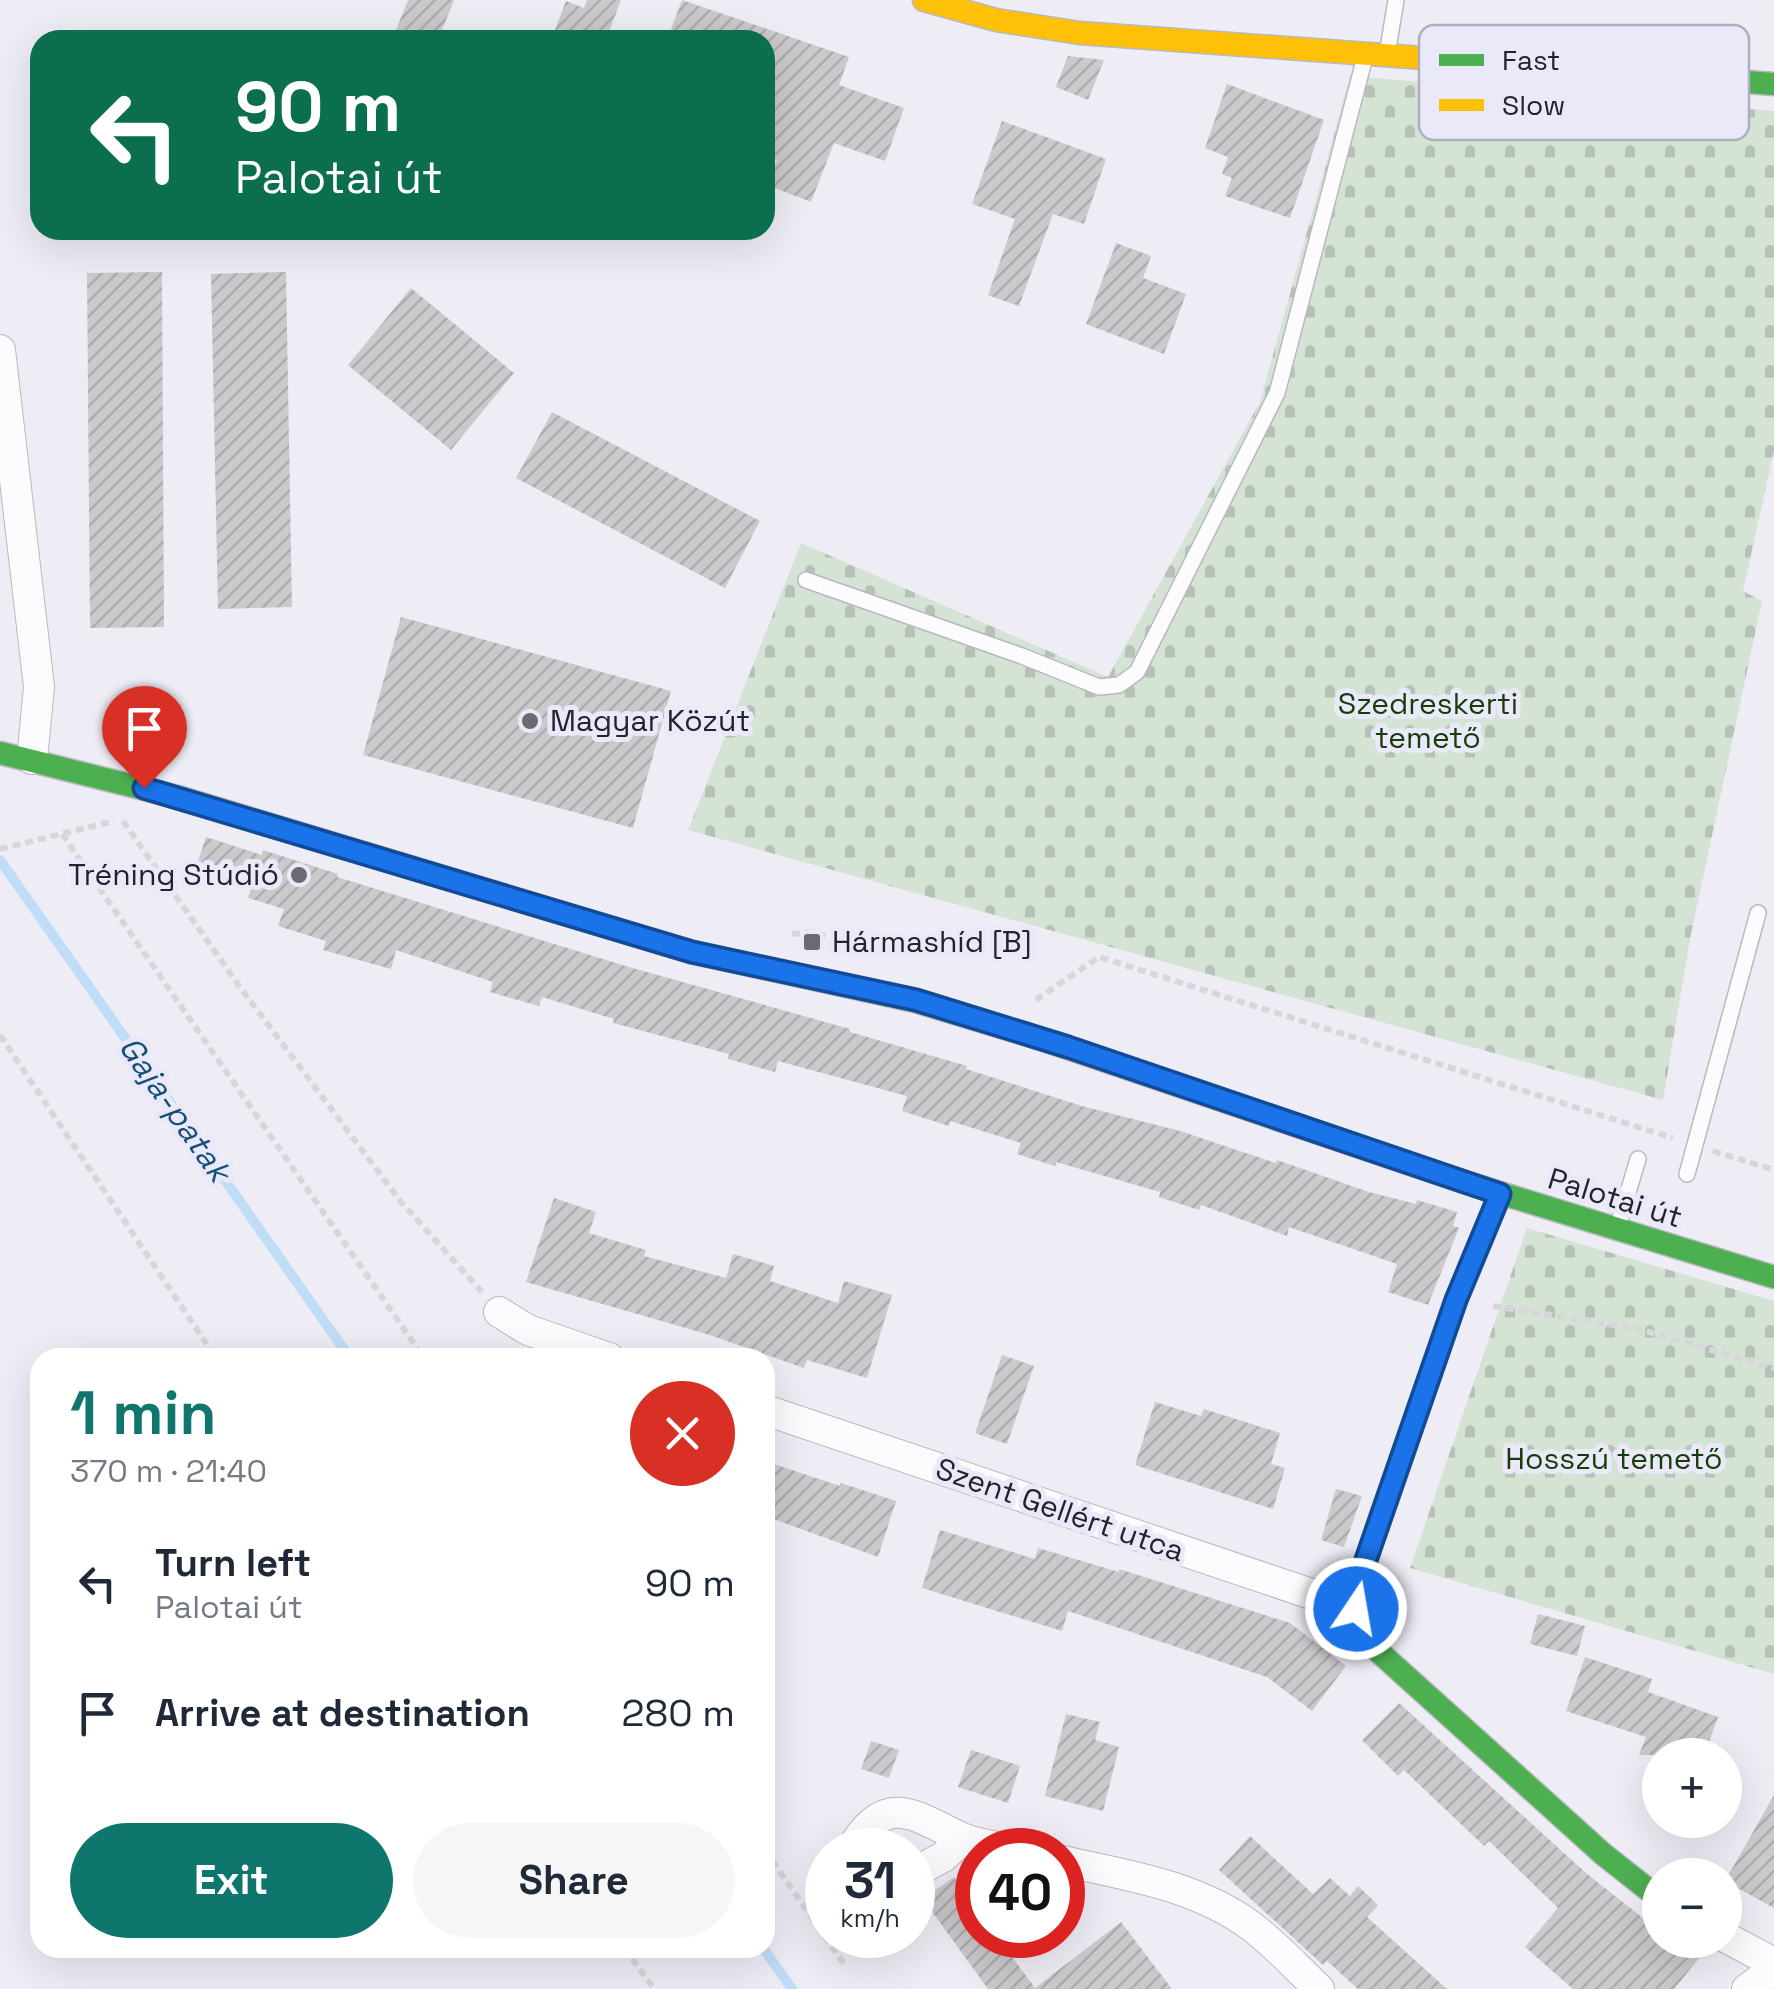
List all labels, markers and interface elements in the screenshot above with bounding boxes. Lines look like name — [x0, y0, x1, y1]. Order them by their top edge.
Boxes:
legend — [1419, 25, 1749, 140]
text: Fast — [1502, 42, 1560, 78]
text: 90 m — [235, 62, 401, 151]
icon: left — [70, 70, 200, 200]
text: Slow — [1502, 87, 1565, 123]
text: Palotai út — [235, 149, 443, 206]
park label: Szedreskerti temető — [1338, 684, 1518, 757]
pin — [102, 686, 187, 789]
icon: arrive — [117, 701, 172, 756]
place label: Magyar Közút — [550, 701, 750, 740]
marker: Magyar Közút — [519, 710, 541, 732]
place label: Tréning Stúdió — [68, 855, 279, 894]
marker: Tréning Stúdió — [288, 864, 310, 886]
place label: Hármashíd [B] — [832, 922, 1032, 961]
marker: Hármashíd [B] — [801, 931, 823, 953]
water label: Gaja-patak — [110, 1029, 242, 1193]
street label: Palotai út — [1543, 1159, 1687, 1236]
text: 1 min — [70, 1375, 217, 1452]
button: close — [630, 1381, 735, 1486]
park label: Hosszú temető — [1505, 1439, 1723, 1478]
street label: Szent Gellért utca — [931, 1449, 1190, 1570]
text: 370 m · 21:40 — [70, 1451, 267, 1491]
text: Turn left — [155, 1539, 311, 1587]
icon: left — [70, 1556, 125, 1611]
position arrow — [1304, 1557, 1408, 1661]
text: 90 m — [645, 1559, 735, 1607]
text: Palotai út — [155, 1587, 303, 1627]
icon: arrive — [70, 1686, 125, 1741]
text: Arrive at destination — [155, 1689, 530, 1737]
text: 280 m — [622, 1689, 735, 1737]
map controls — [1642, 1738, 1742, 1958]
button: + — [1642, 1738, 1742, 1838]
button: Exit — [70, 1823, 393, 1938]
button: Share — [413, 1823, 735, 1938]
speed limit sign: 40 — [955, 1828, 1085, 1958]
text: 31 — [844, 1849, 896, 1913]
button: − — [1642, 1858, 1742, 1958]
text: km/h — [840, 1902, 900, 1934]

